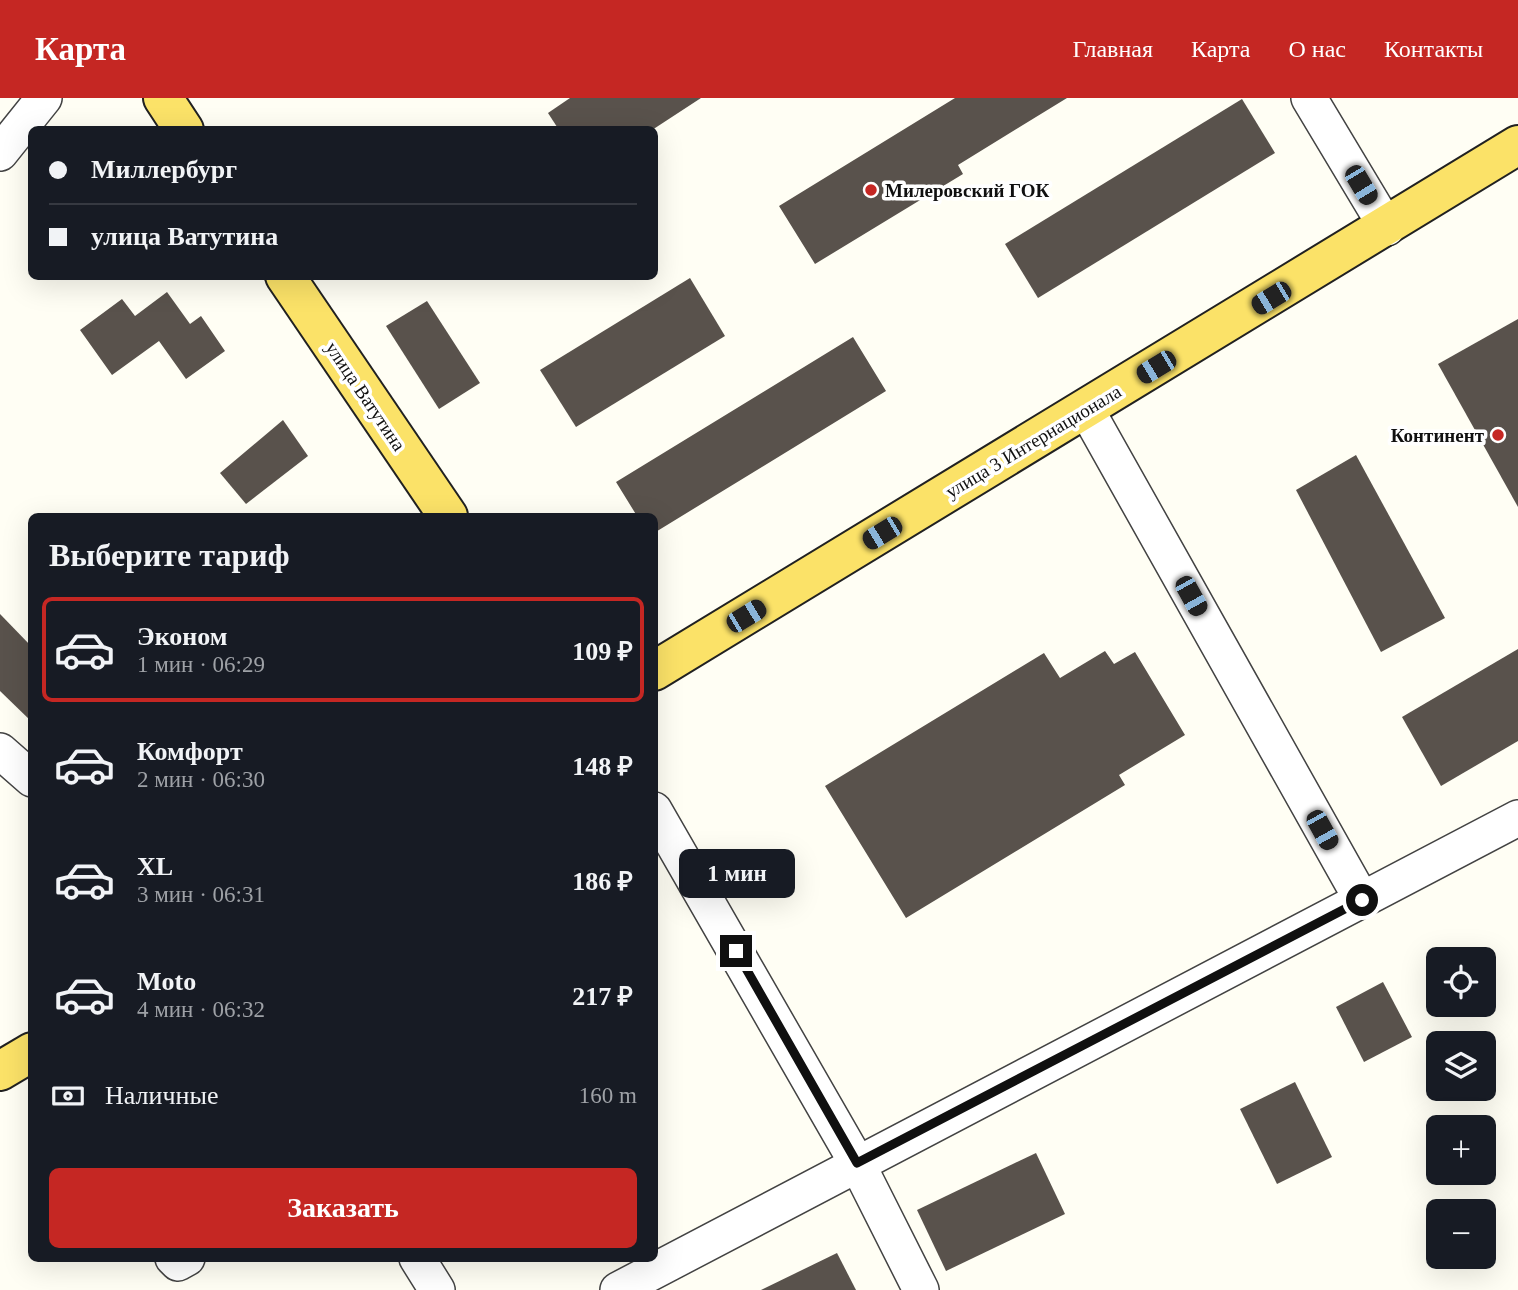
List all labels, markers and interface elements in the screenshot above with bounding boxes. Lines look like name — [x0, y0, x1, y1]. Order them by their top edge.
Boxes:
text: Карта — [35, 31, 126, 67]
text: Главная — [1072, 36, 1153, 62]
text: Карта — [1191, 36, 1250, 62]
text: О нас — [1288, 36, 1346, 62]
text: Контакты — [1384, 36, 1483, 62]
text: Миллербург — [91, 155, 237, 184]
car — [1342, 162, 1381, 208]
place label: Милеровский ГОК — [885, 180, 1049, 201]
marker: Милеровский ГОК — [863, 182, 879, 198]
text: улица Ватутина — [91, 222, 278, 251]
car — [1248, 278, 1295, 318]
street label: улица Ватутина — [321, 338, 410, 455]
car — [1133, 347, 1180, 387]
street label: улица 3 Интернационала — [942, 380, 1125, 502]
place label: Континент — [1391, 425, 1485, 446]
marker: Континент — [1490, 427, 1506, 443]
car — [859, 513, 906, 553]
text: Выберите тариф — [49, 537, 290, 573]
car — [1172, 573, 1211, 619]
car — [723, 596, 770, 636]
icon: car — [53, 618, 116, 681]
text: Эконом — [137, 622, 227, 651]
text: 109 ₽ — [572, 637, 633, 666]
text: 1 мин · 06:29 — [137, 652, 265, 677]
icon: car — [53, 733, 116, 796]
text: Комфорт — [137, 737, 243, 766]
text: 148 ₽ — [572, 752, 633, 781]
text: 2 мин · 06:30 — [137, 767, 265, 792]
car — [1303, 807, 1342, 853]
icon: car — [53, 848, 116, 911]
callout: 1 мин — [678, 850, 794, 898]
text: XL — [137, 852, 173, 881]
text: 1 мин — [707, 861, 767, 886]
text: 186 ₽ — [572, 867, 633, 896]
text: 3 мин · 06:31 — [137, 882, 265, 907]
route start — [1346, 884, 1378, 916]
route end — [720, 935, 752, 967]
map controls — [1426, 947, 1496, 1269]
button: locate — [1426, 947, 1496, 1017]
icon: car — [53, 963, 116, 1026]
text: Moto — [137, 967, 196, 996]
text: 217 ₽ — [572, 982, 633, 1011]
text: 4 мин · 06:32 — [137, 997, 265, 1022]
button: layers — [1426, 1031, 1496, 1101]
icon: cash — [49, 1077, 87, 1115]
text: Наличные — [105, 1081, 218, 1110]
text: 160 m — [579, 1083, 637, 1108]
button: + — [1426, 1115, 1496, 1185]
button: Заказать — [49, 1168, 637, 1248]
button: − — [1426, 1199, 1496, 1269]

